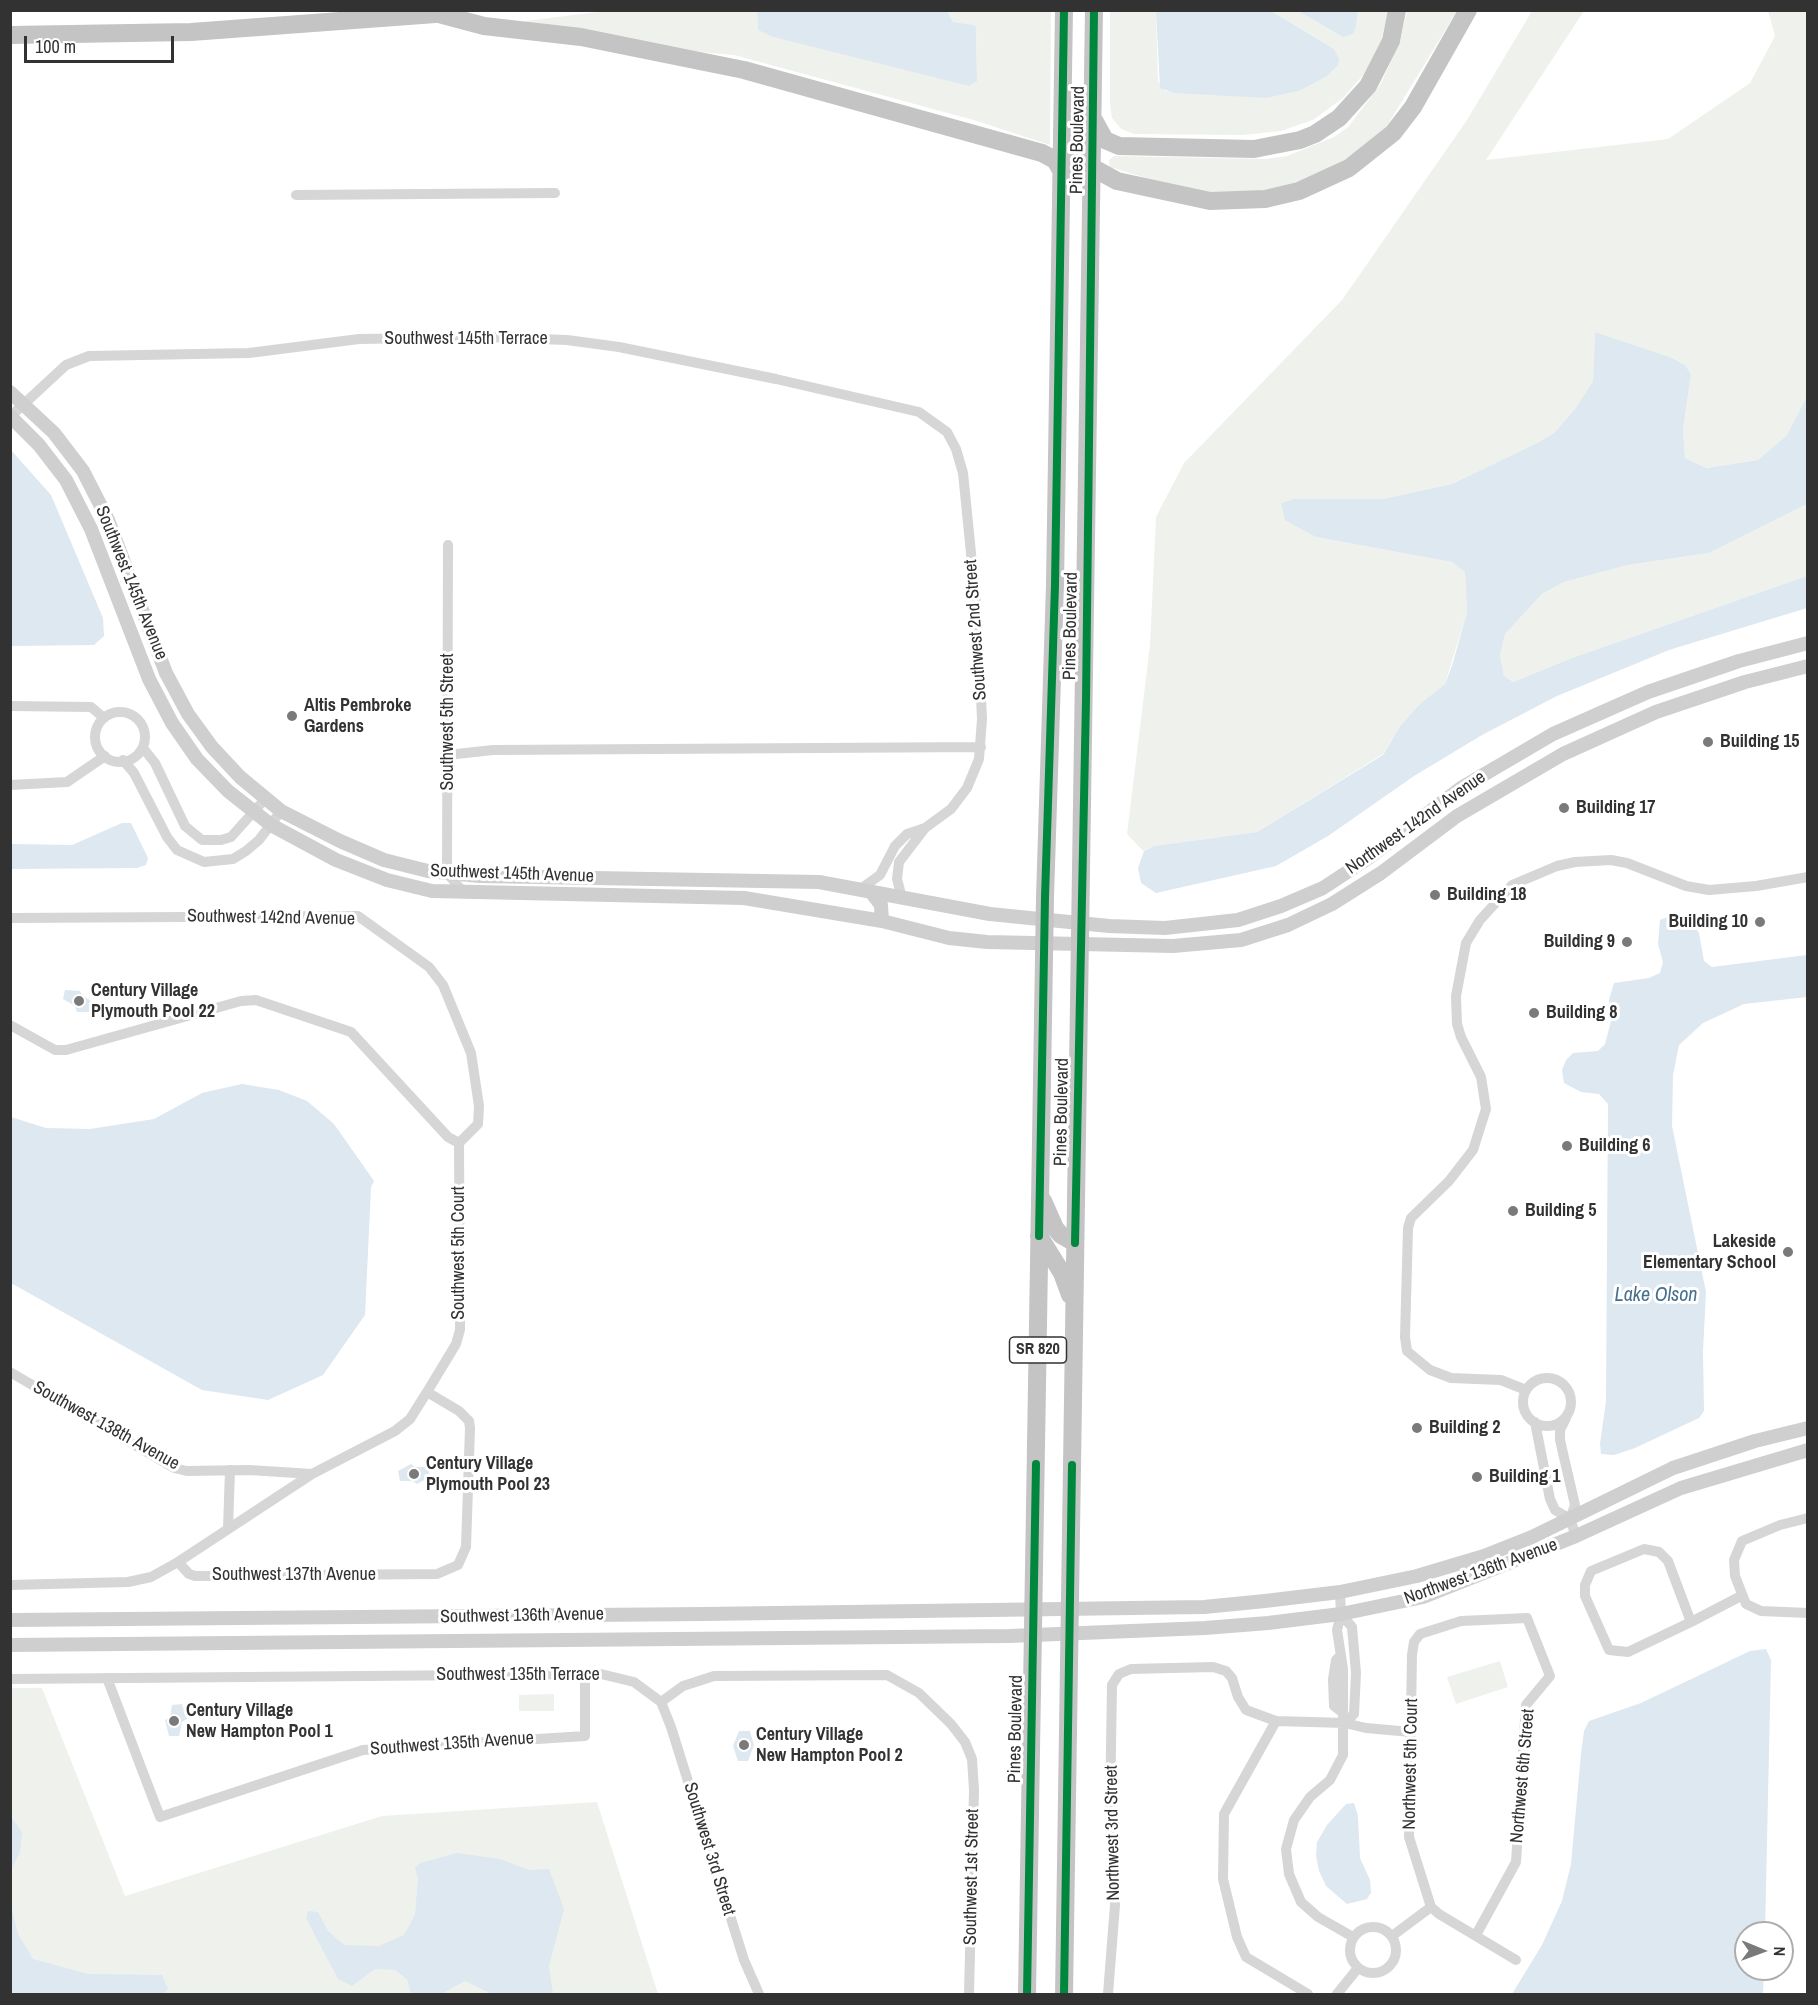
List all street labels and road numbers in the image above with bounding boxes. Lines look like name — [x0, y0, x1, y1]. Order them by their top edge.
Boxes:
street label: Pines Boulevard — [1066, 86, 1090, 194]
street label: Southwest 145th Terrace — [384, 328, 548, 350]
street label: Southwest 145th Avenue — [90, 503, 172, 663]
street label: Southwest 2nd Street — [960, 559, 992, 701]
street label: Pines Boulevard — [1059, 572, 1083, 680]
street label: Southwest 5th Street — [437, 653, 459, 791]
street label: Northwest 142nd Avenue — [1342, 767, 1490, 879]
street label: Southwest 145th Avenue — [430, 860, 594, 888]
street label: Southwest 142nd Avenue — [187, 906, 355, 930]
street label: Pines Boulevard — [1050, 1058, 1074, 1166]
street label: Southwest 5th Court — [448, 1186, 470, 1320]
road number: SR 820 — [1010, 1337, 1066, 1363]
street label: Southwest 138th Avenue — [29, 1377, 183, 1475]
street label: Northwest 136th Avenue — [1401, 1534, 1561, 1610]
street label: Southwest 137th Avenue — [212, 1564, 376, 1586]
street label: Southwest 136th Avenue — [440, 1604, 604, 1628]
street label: Southwest 135th Terrace — [436, 1664, 600, 1686]
street label: Pines Boulevard — [1004, 1675, 1028, 1783]
street label: Northwest 5th Court — [1399, 1698, 1423, 1830]
street label: Northwest 6th Street — [1506, 1708, 1540, 1844]
street label: Southwest 135th Avenue — [370, 1728, 534, 1760]
street label: Northwest 3rd Street — [1101, 1765, 1125, 1901]
street label: Southwest 3rd Street — [679, 1780, 739, 1918]
street label: Southwest 1st Street — [960, 1809, 984, 1945]

